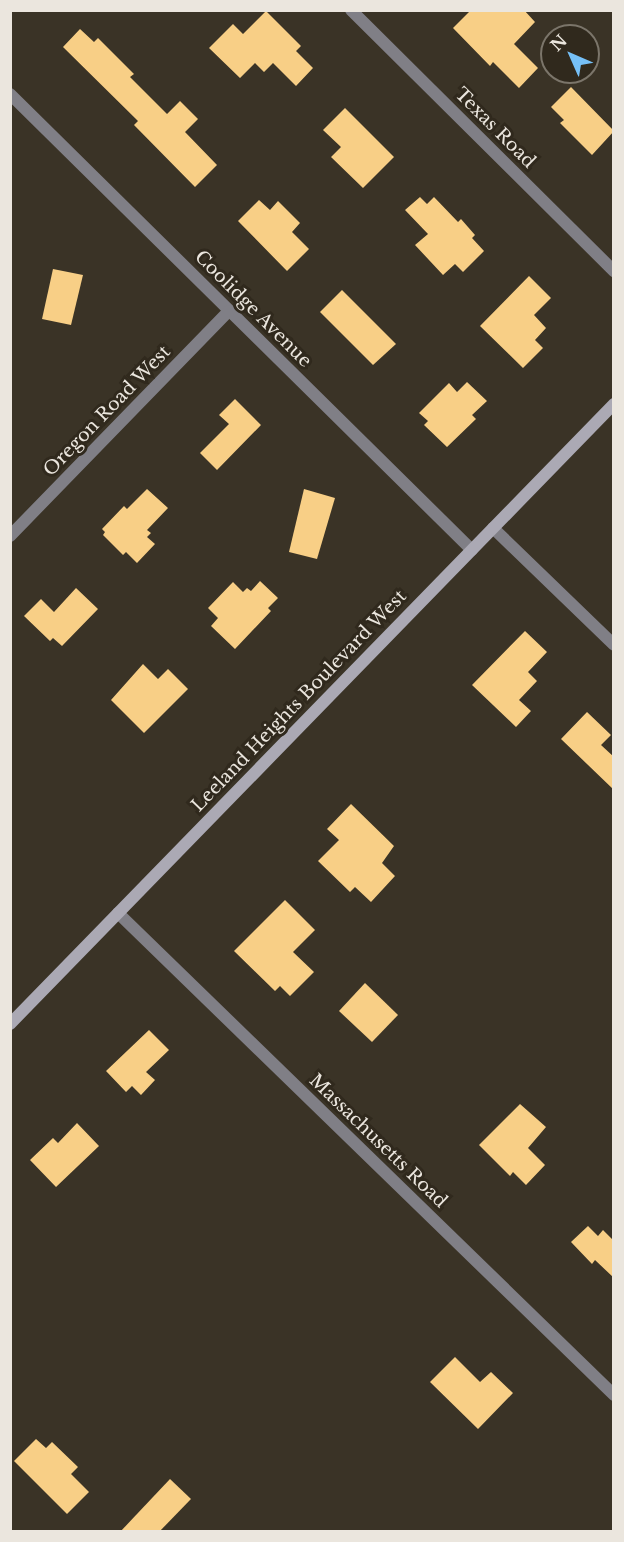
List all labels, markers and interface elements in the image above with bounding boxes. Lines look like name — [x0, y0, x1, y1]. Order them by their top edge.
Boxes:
north arrow — [540, 24, 600, 84]
text: N — [546, 30, 571, 55]
street label: Texas Road — [450, 83, 540, 173]
street label: Coolidge Avenue — [190, 246, 316, 372]
street label: Oregon Road West — [39, 341, 175, 481]
street label: Leeland Heights Boulevard West — [187, 585, 411, 817]
street label: Massachusetts Road — [305, 1070, 451, 1212]

